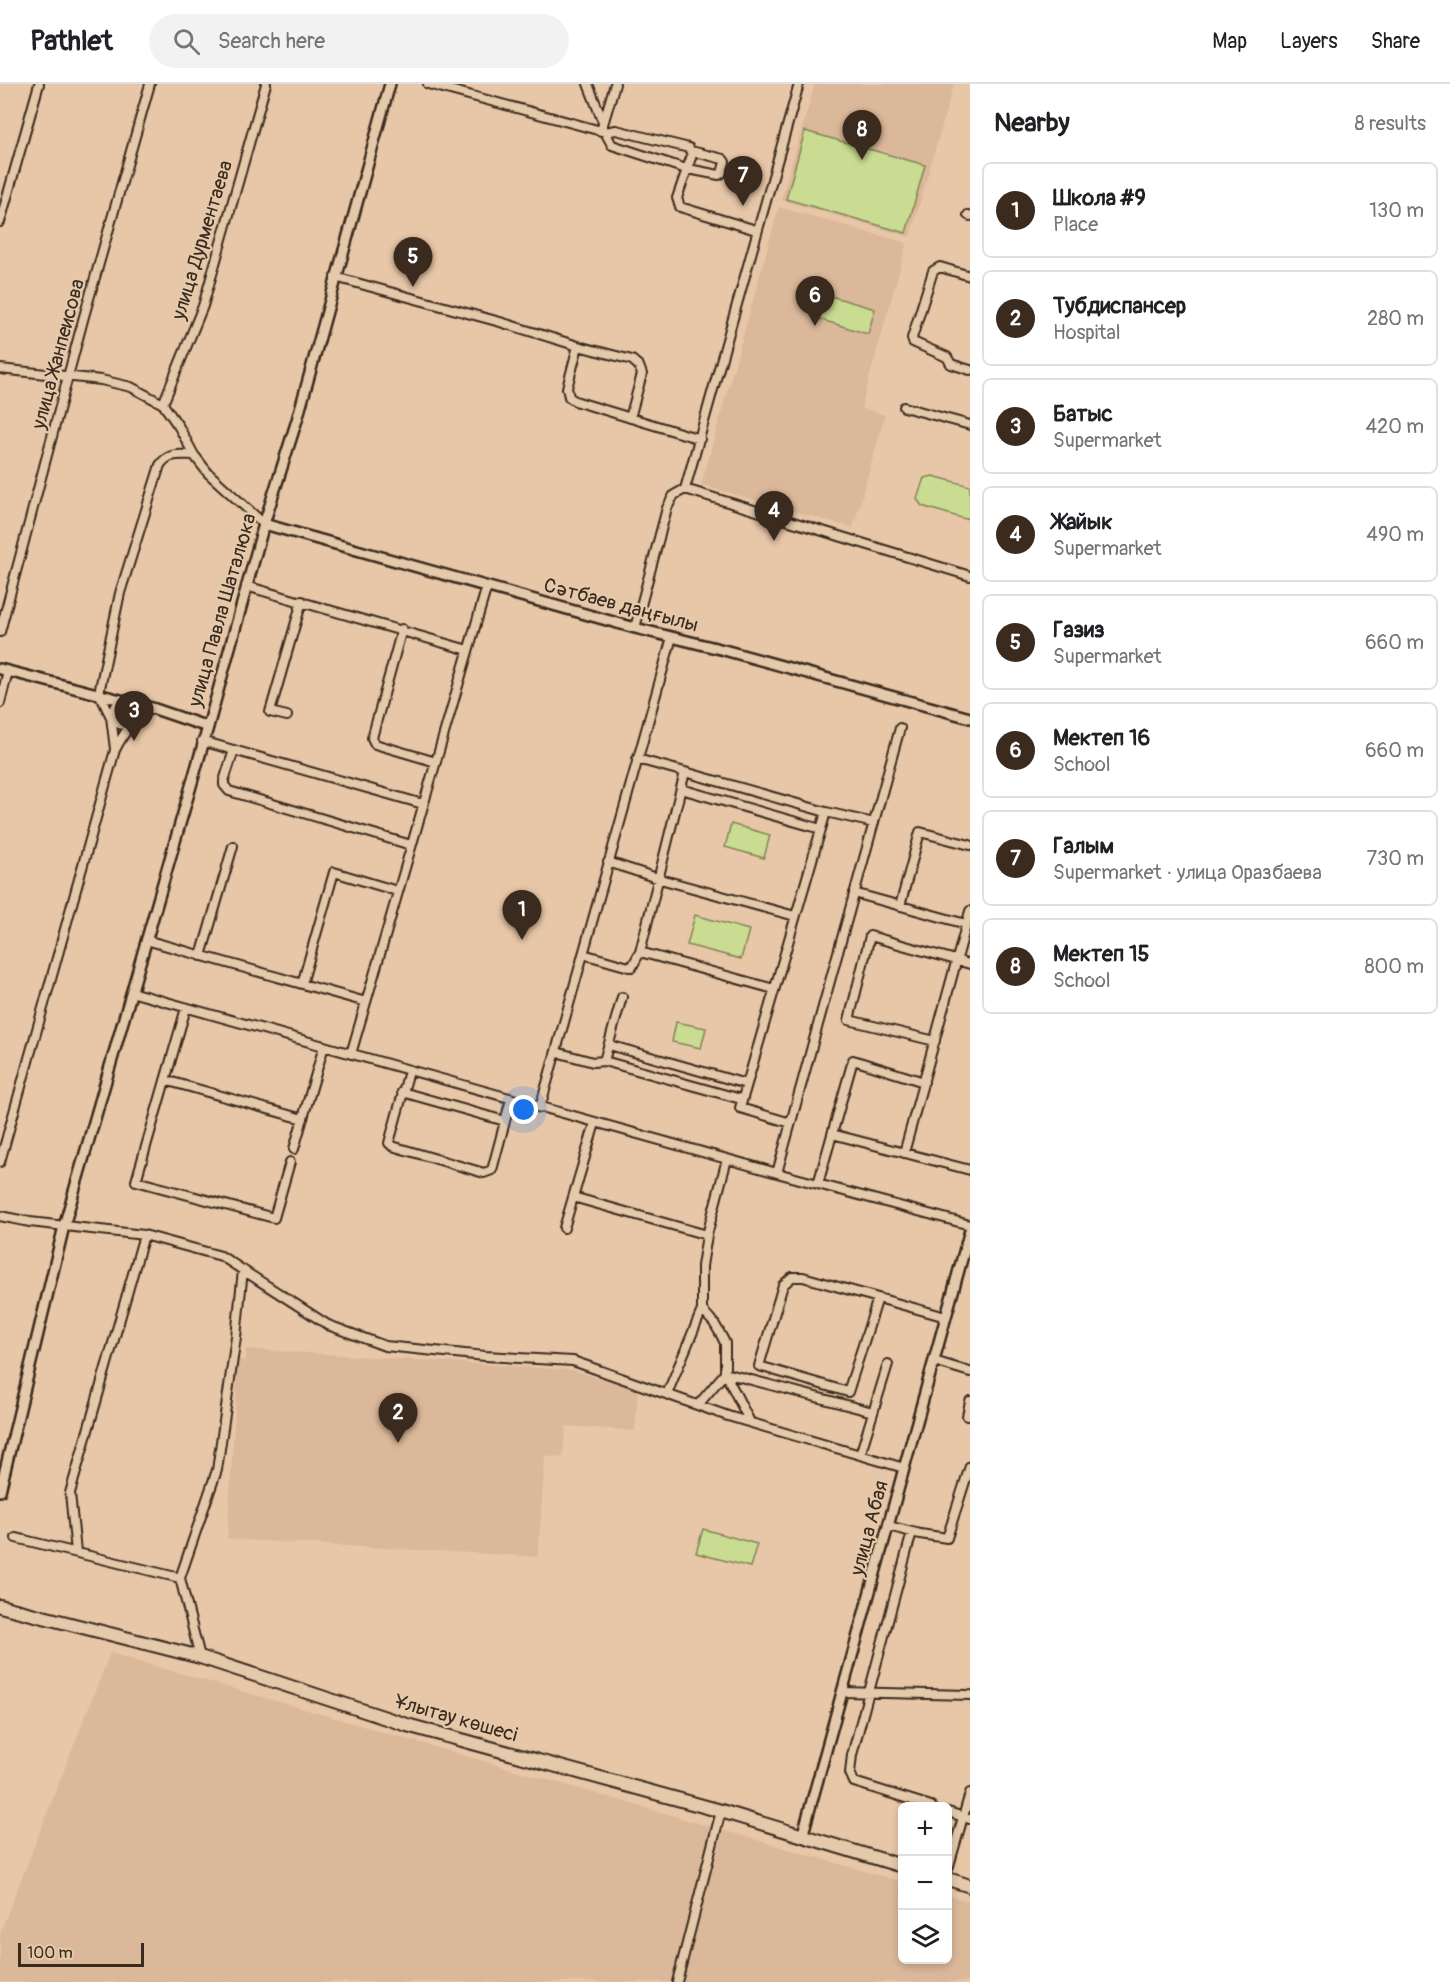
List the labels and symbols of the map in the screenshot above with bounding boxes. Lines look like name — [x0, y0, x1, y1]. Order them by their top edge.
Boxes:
pin: 8 — [842, 110, 882, 160]
pin: 7 — [724, 156, 762, 206]
street label: улица Дурментаева — [166, 157, 238, 324]
pin: 5 — [394, 238, 432, 287]
street label: улица Жанпеисова — [26, 276, 90, 433]
pin: 6 — [796, 276, 834, 326]
pin: 4 — [754, 492, 794, 541]
street label: улица Павла Шаталюка — [182, 510, 262, 711]
street label: Сәтбаев даңғылы — [541, 572, 701, 638]
pin: 3 — [114, 692, 154, 741]
pin: 1 — [502, 890, 542, 940]
your location — [509, 1095, 538, 1124]
pin: 2 — [378, 1394, 418, 1443]
street label: улица Абая — [844, 1478, 894, 1579]
street label: Ұлытау көшесі — [392, 1689, 520, 1747]
scale bar — [18, 1940, 144, 1968]

